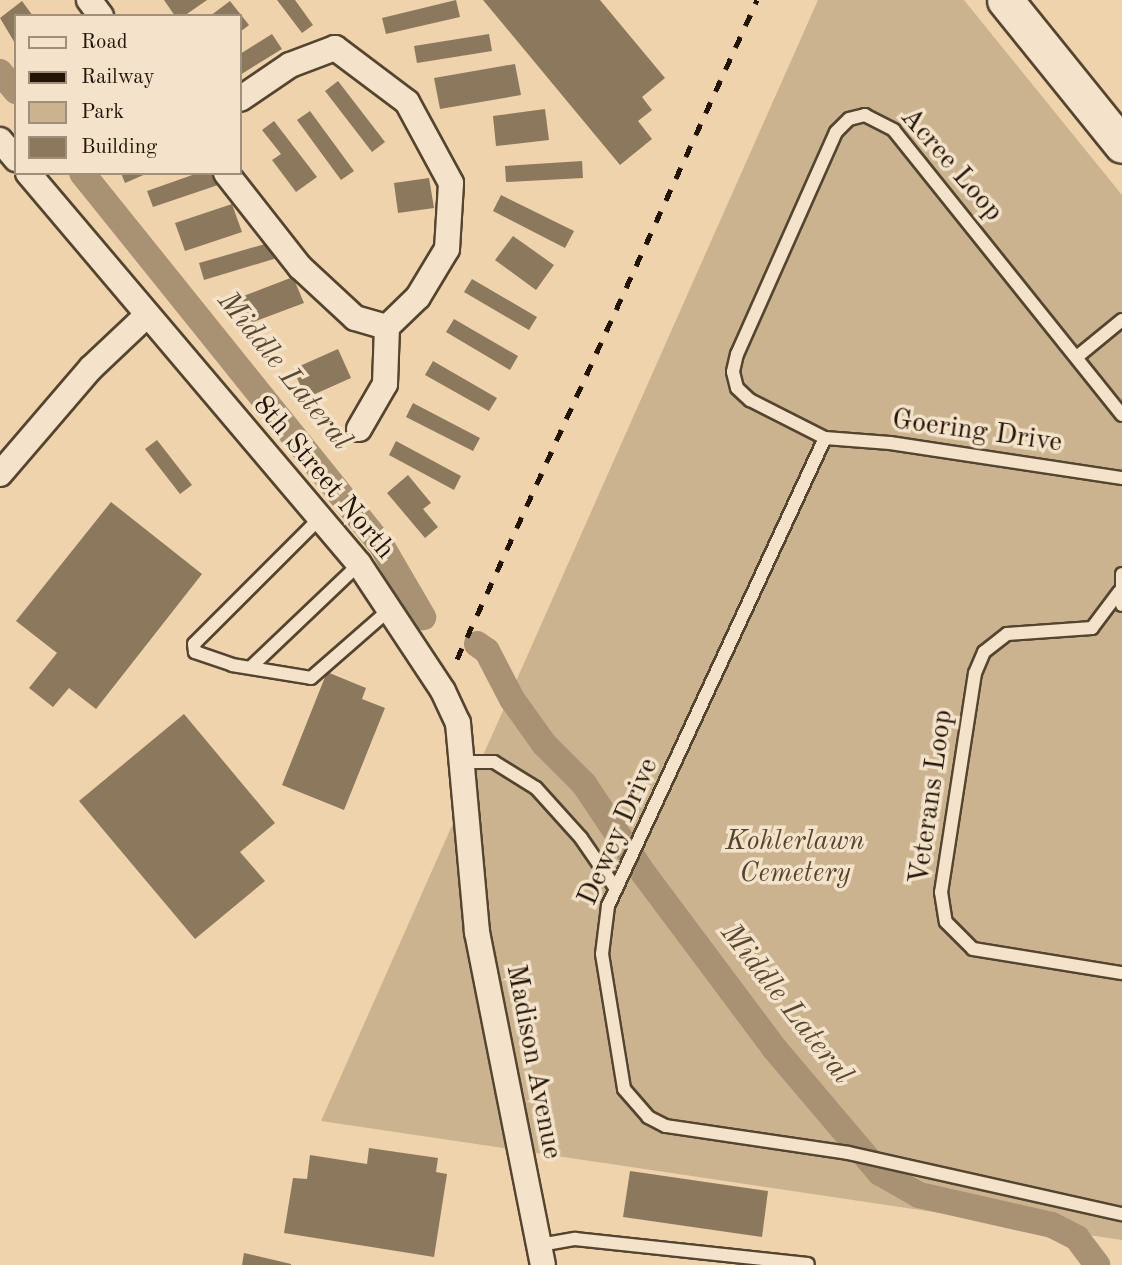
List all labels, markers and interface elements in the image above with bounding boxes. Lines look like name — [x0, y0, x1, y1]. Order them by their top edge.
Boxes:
legend — [14, 14, 242, 175]
text: Road — [81, 32, 128, 53]
text: Railway — [81, 67, 155, 88]
street label: Acree Loop — [892, 101, 1010, 229]
text: Park — [81, 102, 124, 123]
text: Building — [81, 137, 157, 158]
water label: Middle Lateral — [209, 284, 359, 458]
street label: 8th Street North — [245, 389, 401, 567]
street label: Goering Drive — [890, 403, 1064, 461]
street label: Veterans Loop — [903, 708, 961, 886]
street label: Dewey Drive — [572, 753, 666, 911]
park label: Kohlerlawn Cemetery — [725, 825, 865, 891]
water label: Middle Lateral — [712, 916, 860, 1092]
street label: Madison Avenue — [498, 962, 568, 1162]

